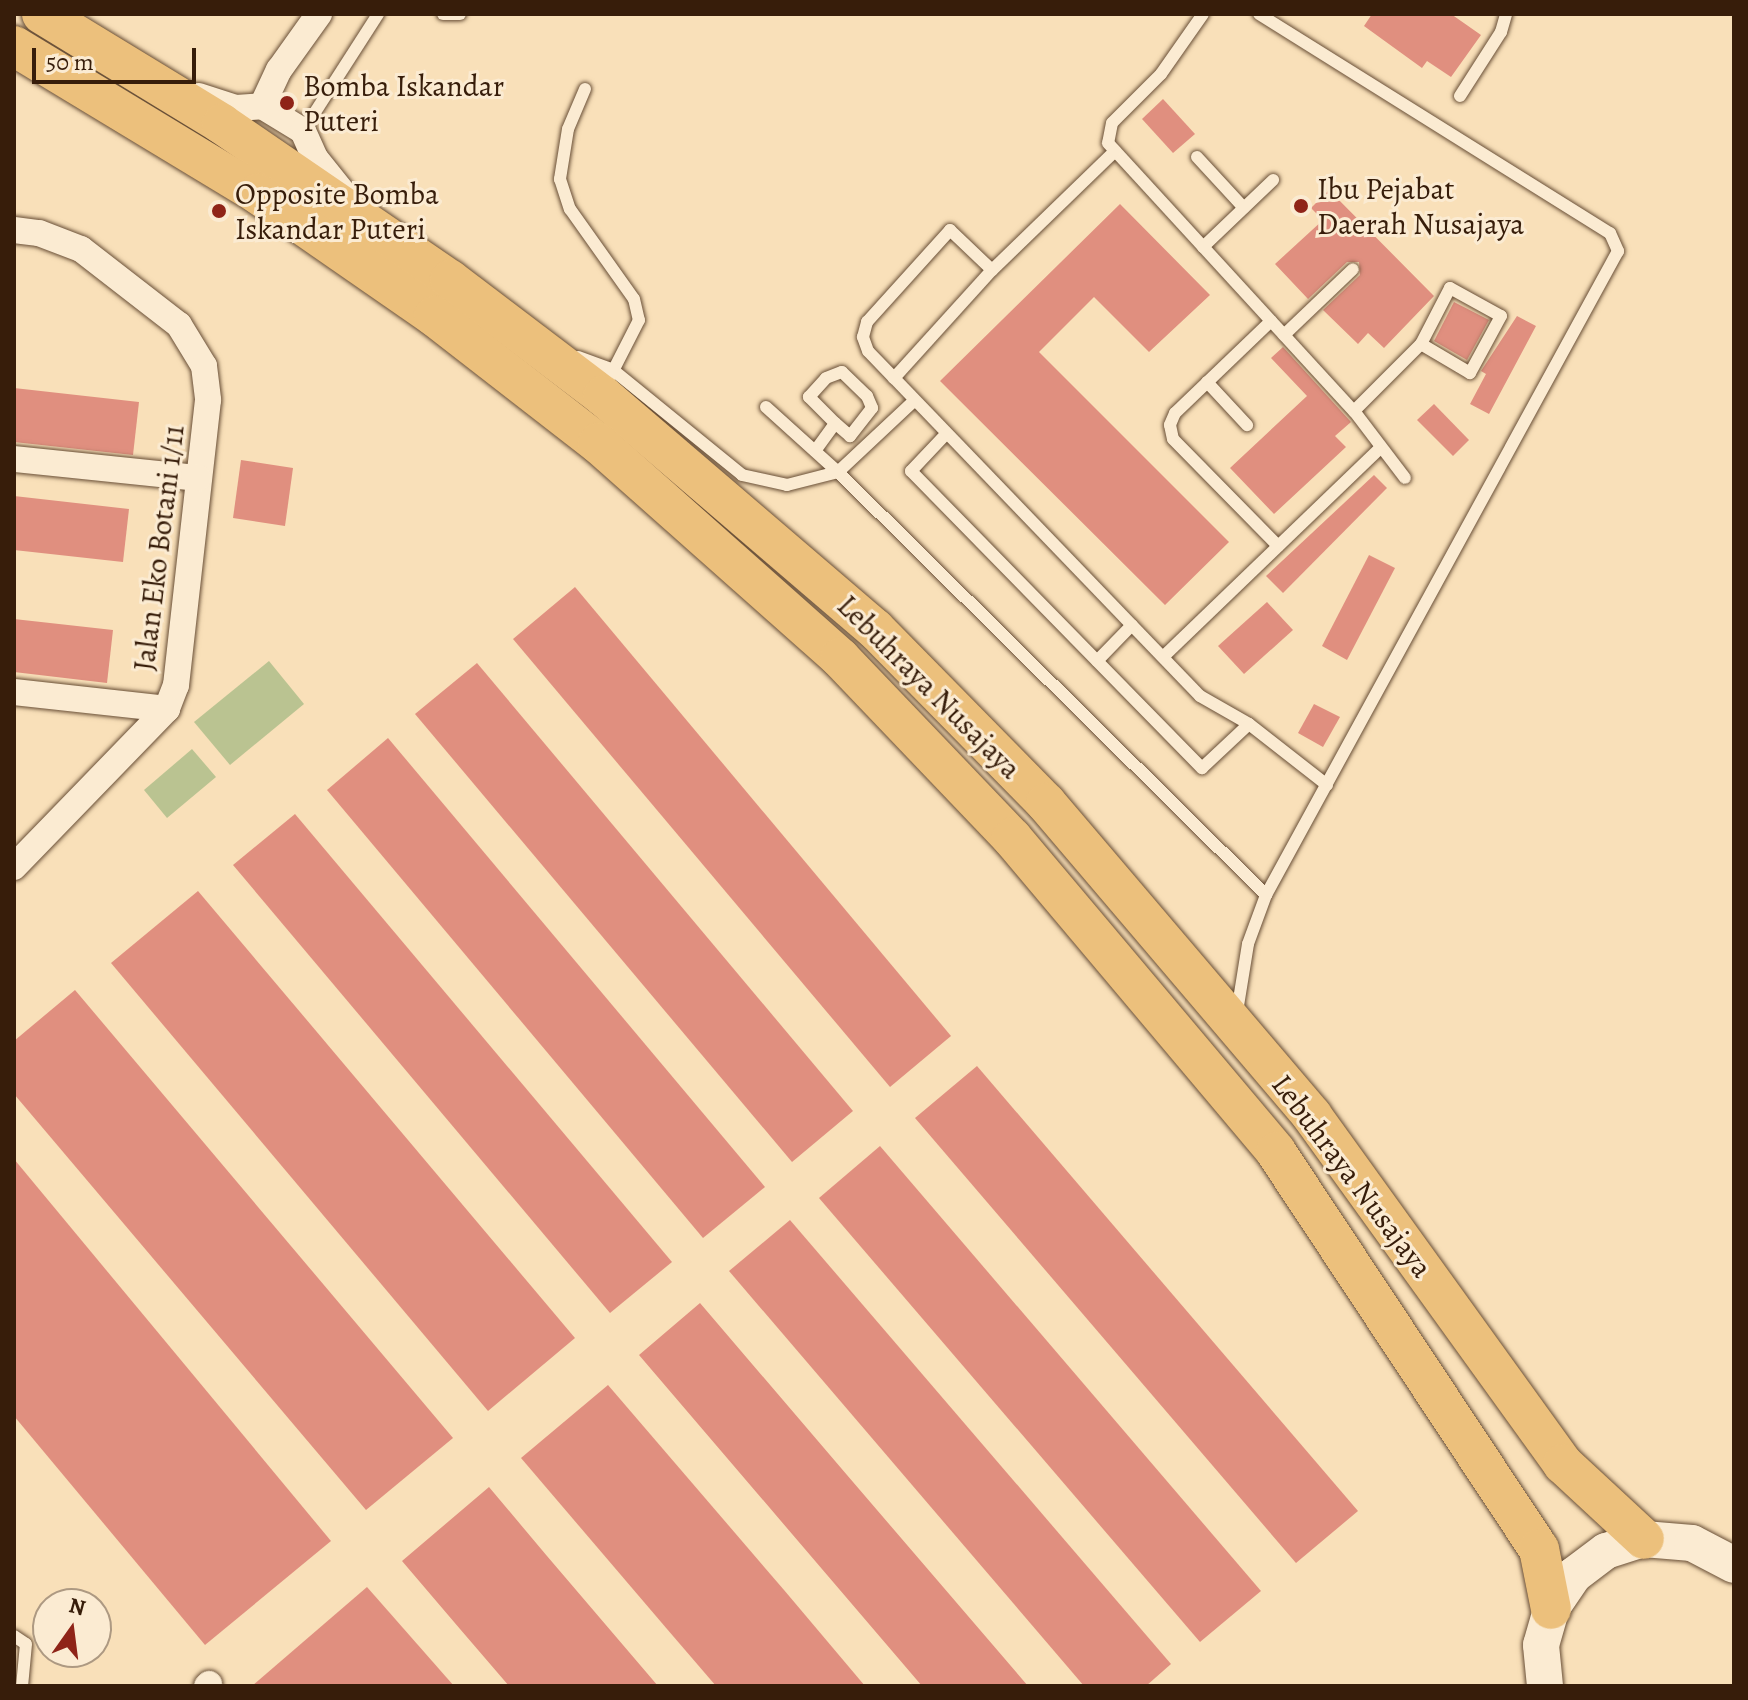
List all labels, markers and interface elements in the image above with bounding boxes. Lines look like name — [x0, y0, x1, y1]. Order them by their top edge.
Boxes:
scale bar — [36, 32, 200, 82]
text: 50 m — [46, 46, 94, 78]
place label: Bomba Iskandar Puteri — [303, 68, 504, 138]
marker: Bomba Iskandar Puteri — [278, 94, 296, 112]
place label: Ibu Pejabat Daerah Nusajaya — [1317, 171, 1524, 242]
place label: Opposite Bomba Iskandar Puteri — [235, 176, 439, 246]
marker: Ibu Pejabat Daerah Nusajaya — [1292, 197, 1310, 215]
marker: Opposite Bomba Iskandar Puteri — [210, 202, 228, 220]
street label: Jalan Eko Botani 1/11 — [126, 423, 192, 673]
street label: Lebuhraya Nusajaya — [830, 588, 1028, 786]
street label: Lebuhraya Nusajaya — [1264, 1067, 1440, 1285]
north arrow — [32, 1588, 112, 1668]
text: N — [66, 1590, 89, 1623]

